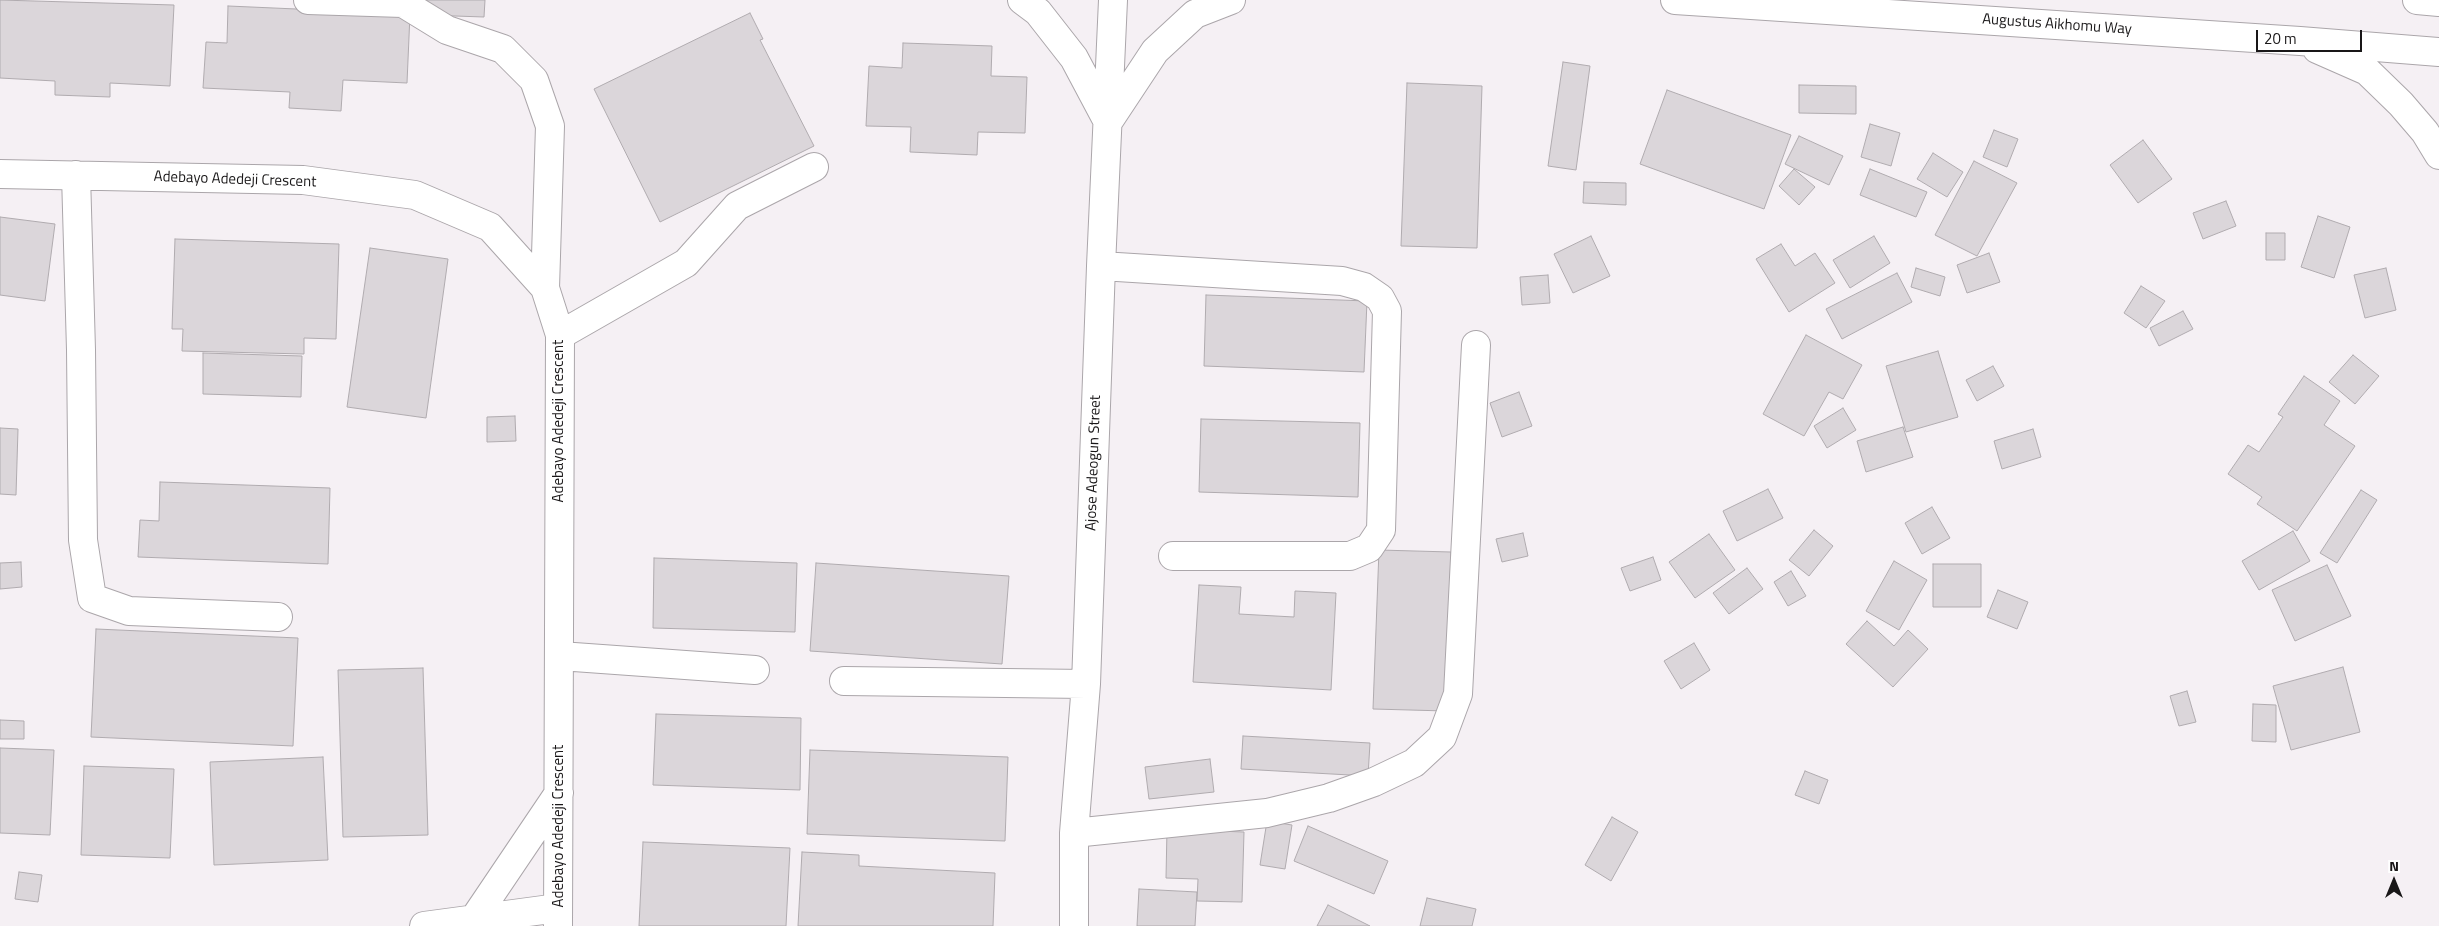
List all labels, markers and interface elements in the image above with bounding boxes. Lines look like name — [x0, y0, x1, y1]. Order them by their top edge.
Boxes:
street label: Augustus Aikhomu Way — [1982, 11, 2132, 39]
scale bar — [2259, 20, 2365, 52]
text: 20 m — [2264, 27, 2297, 50]
street label: Adebayo Adedeji Crescent — [153, 168, 317, 192]
street label: Adebayo Adedeji Crescent — [550, 340, 568, 502]
street label: Ajose Adeogun Street — [1083, 395, 1105, 531]
street label: Adebayo Adedeji Crescent — [550, 745, 568, 907]
text: N — [2389, 855, 2399, 876]
north arrow — [2369, 856, 2419, 906]

